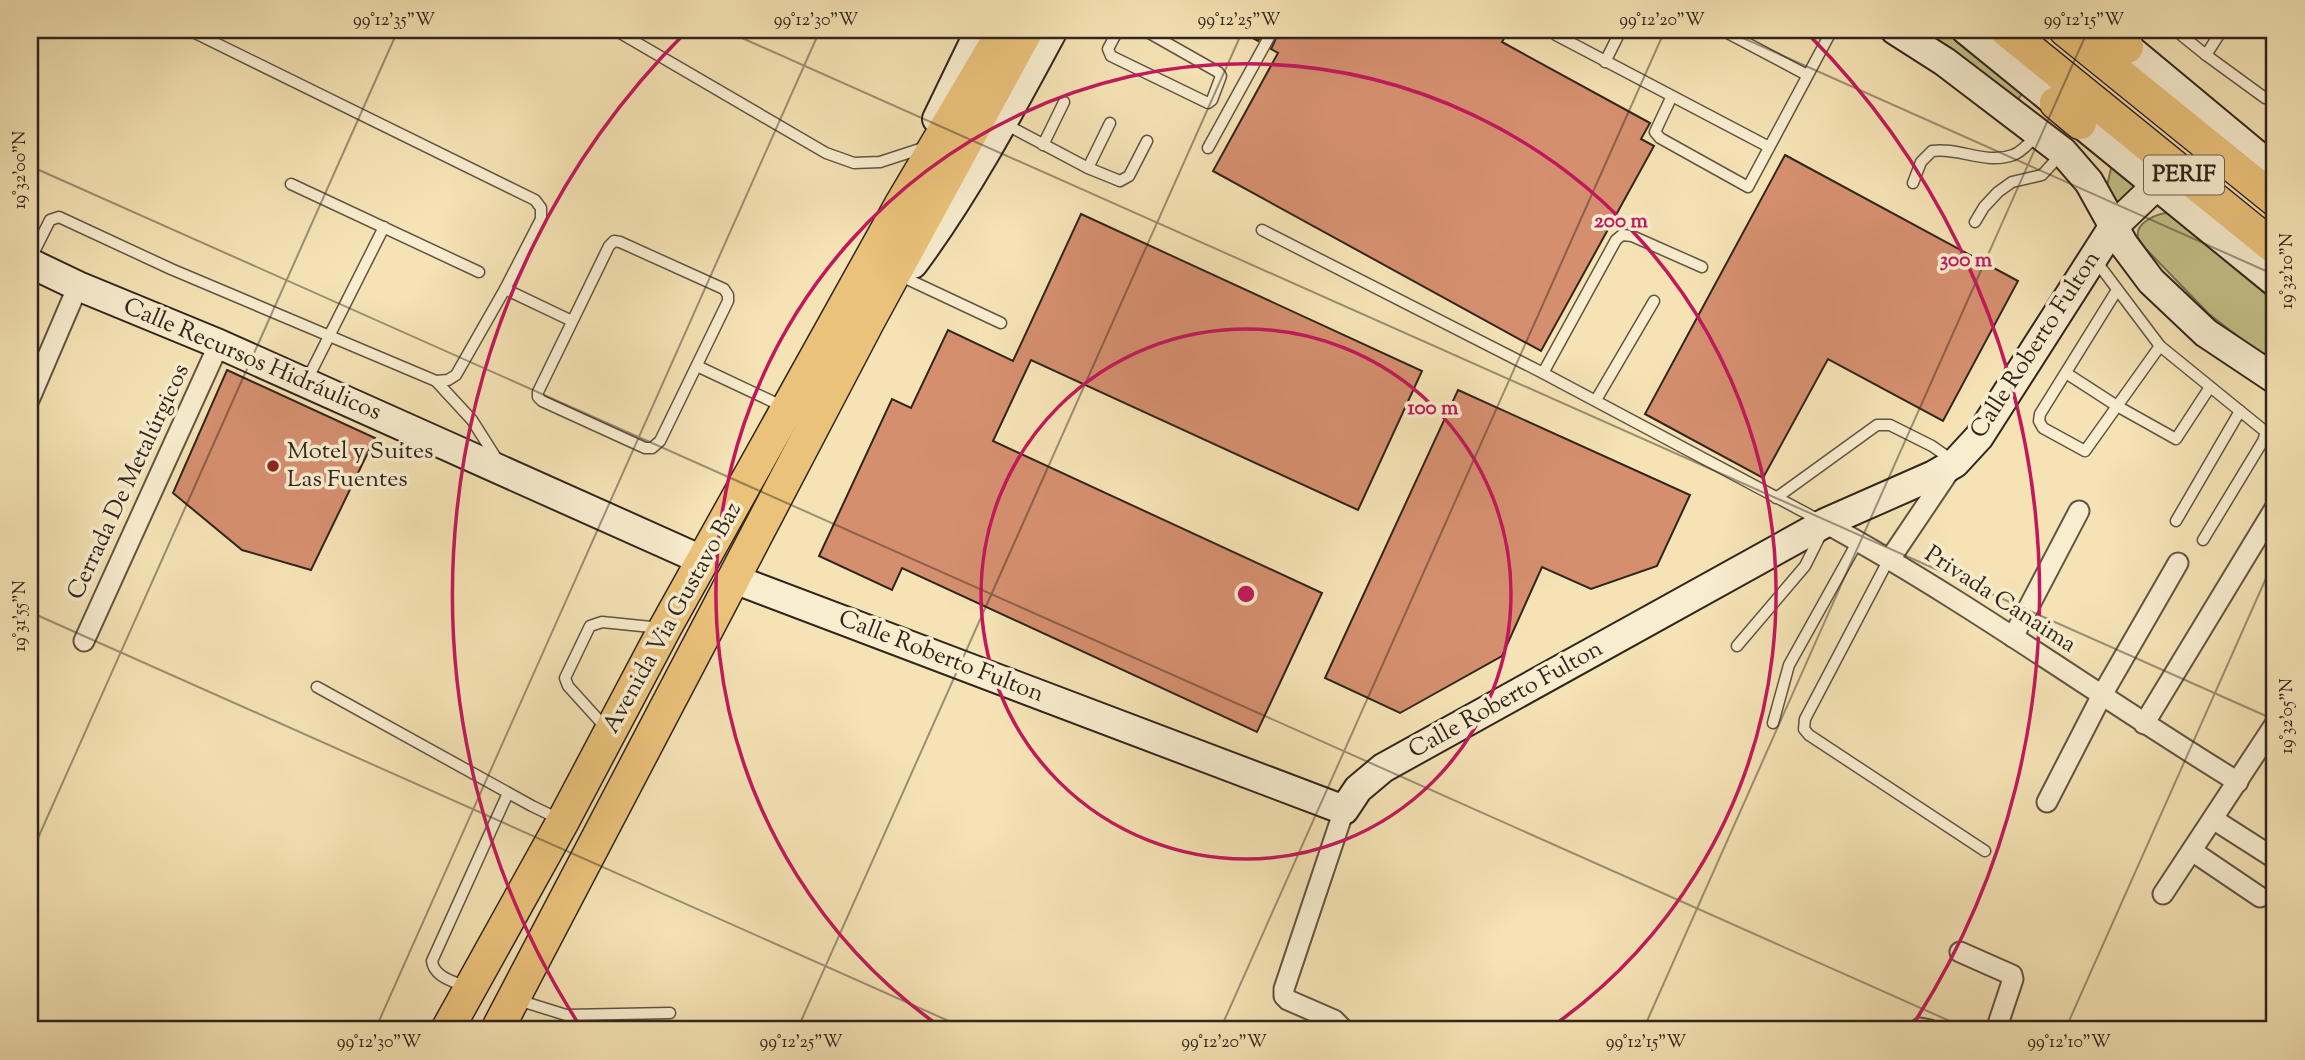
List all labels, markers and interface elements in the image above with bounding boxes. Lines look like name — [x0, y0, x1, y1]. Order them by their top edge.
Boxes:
text: 99°12'35"W — [353, 8, 435, 34]
text: 99°12'30"W — [774, 8, 858, 34]
text: 99°12'25"W — [1198, 8, 1280, 34]
text: 99°12'20"W — [1619, 8, 1705, 34]
text: 99°12'15"W — [2044, 8, 2124, 34]
text: 19°32'00"N — [8, 131, 34, 209]
road number: PERIF — [2144, 156, 2224, 194]
text: 200 m — [1594, 207, 1649, 237]
text: 19°32'10"N — [2275, 233, 2301, 309]
street label: Calle Roberto Fulton — [1963, 245, 2109, 445]
text: 300 m — [1940, 246, 1993, 276]
street label: Calle Recursos Hidráulicos — [118, 290, 386, 430]
street label: Cerrada De Metalúrgicos — [59, 358, 199, 606]
text: 100 m — [1408, 394, 1459, 424]
place label: Motel y Suites Las Fuentes — [287, 435, 434, 497]
marker: Motel y Suites Las Fuentes — [265, 458, 281, 474]
street label: Avenida Via Gustavo Baz — [595, 496, 751, 740]
street label: Privada Canaima — [1917, 538, 2083, 662]
text: 19°31'55"N — [8, 580, 34, 652]
centre of rings — [1234, 582, 1258, 606]
street label: Calle Roberto Fulton — [833, 602, 1049, 712]
street label: Calle Roberto Fulton — [1403, 632, 1609, 768]
text: 19°32'05"N — [2275, 678, 2301, 754]
text: 99°12'30"W — [337, 1030, 421, 1056]
text: 99°12'25"W — [760, 1030, 842, 1056]
text: 99°12'20"W — [1181, 1030, 1267, 1056]
text: 99°12'15"W — [1606, 1030, 1686, 1056]
text: 99°12'10"W — [2027, 1030, 2111, 1056]

